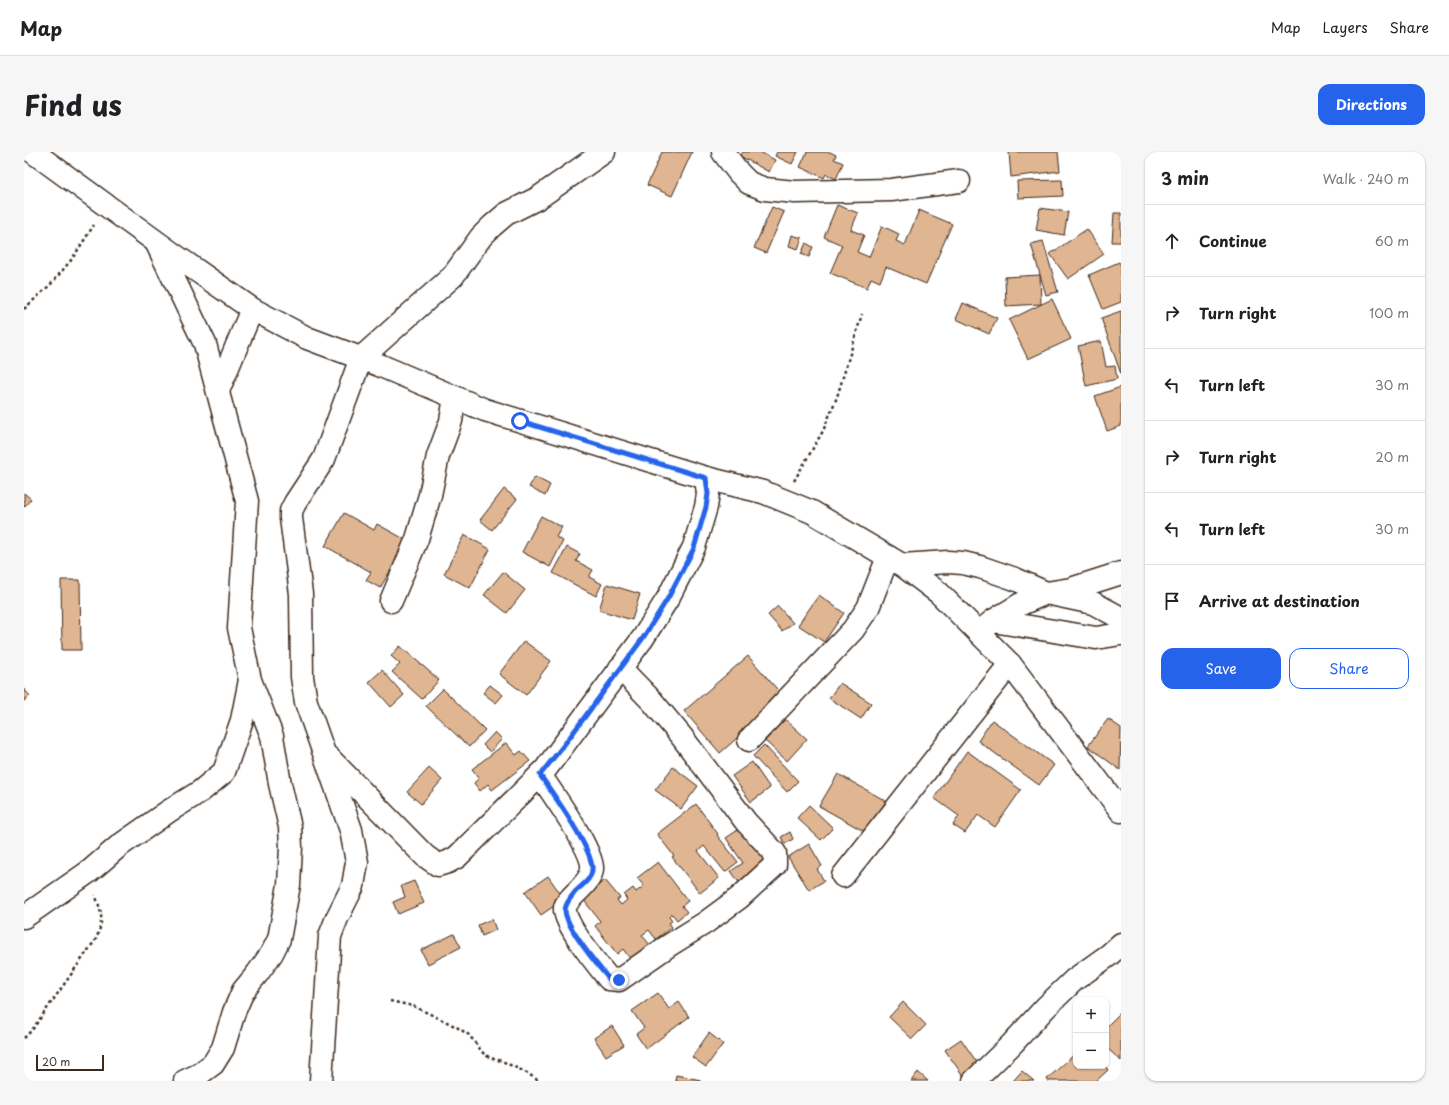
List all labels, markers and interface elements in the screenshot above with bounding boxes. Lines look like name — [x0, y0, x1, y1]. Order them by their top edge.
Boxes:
text: Map — [20, 14, 62, 42]
text: Map — [1271, 17, 1301, 38]
text: Layers — [1323, 17, 1368, 38]
text: Share — [1390, 17, 1429, 38]
text: Find us — [24, 83, 122, 126]
button: Directions — [1318, 84, 1425, 125]
text: 3 min — [1161, 165, 1209, 191]
text: Walk · 240 m — [1323, 169, 1409, 188]
text: Continue — [1199, 229, 1267, 252]
icon: ahead — [1161, 230, 1183, 252]
text: 60 m — [1375, 231, 1409, 250]
text: Turn right — [1199, 301, 1276, 324]
icon: right — [1161, 302, 1183, 324]
text: 100 m — [1369, 303, 1409, 322]
text: Turn left — [1199, 373, 1265, 396]
icon: left — [1161, 374, 1183, 396]
text: 30 m — [1375, 375, 1409, 394]
route start — [511, 412, 529, 430]
text: Turn right — [1199, 445, 1276, 468]
icon: right — [1161, 446, 1183, 468]
text: 20 m — [1375, 447, 1409, 466]
text: Turn left — [1199, 517, 1265, 540]
icon: left — [1161, 518, 1183, 540]
text: 30 m — [1375, 519, 1409, 538]
text: Arrive at destination — [1199, 589, 1360, 612]
icon: arrive — [1161, 590, 1183, 612]
button: Save — [1161, 648, 1281, 689]
button: Share — [1289, 648, 1409, 689]
route end — [610, 971, 628, 989]
map controls — [1073, 997, 1109, 1069]
button: + — [1073, 997, 1109, 1033]
button: − — [1073, 1033, 1109, 1069]
scale bar — [36, 1053, 104, 1072]
text: 20 m — [42, 1053, 70, 1070]

